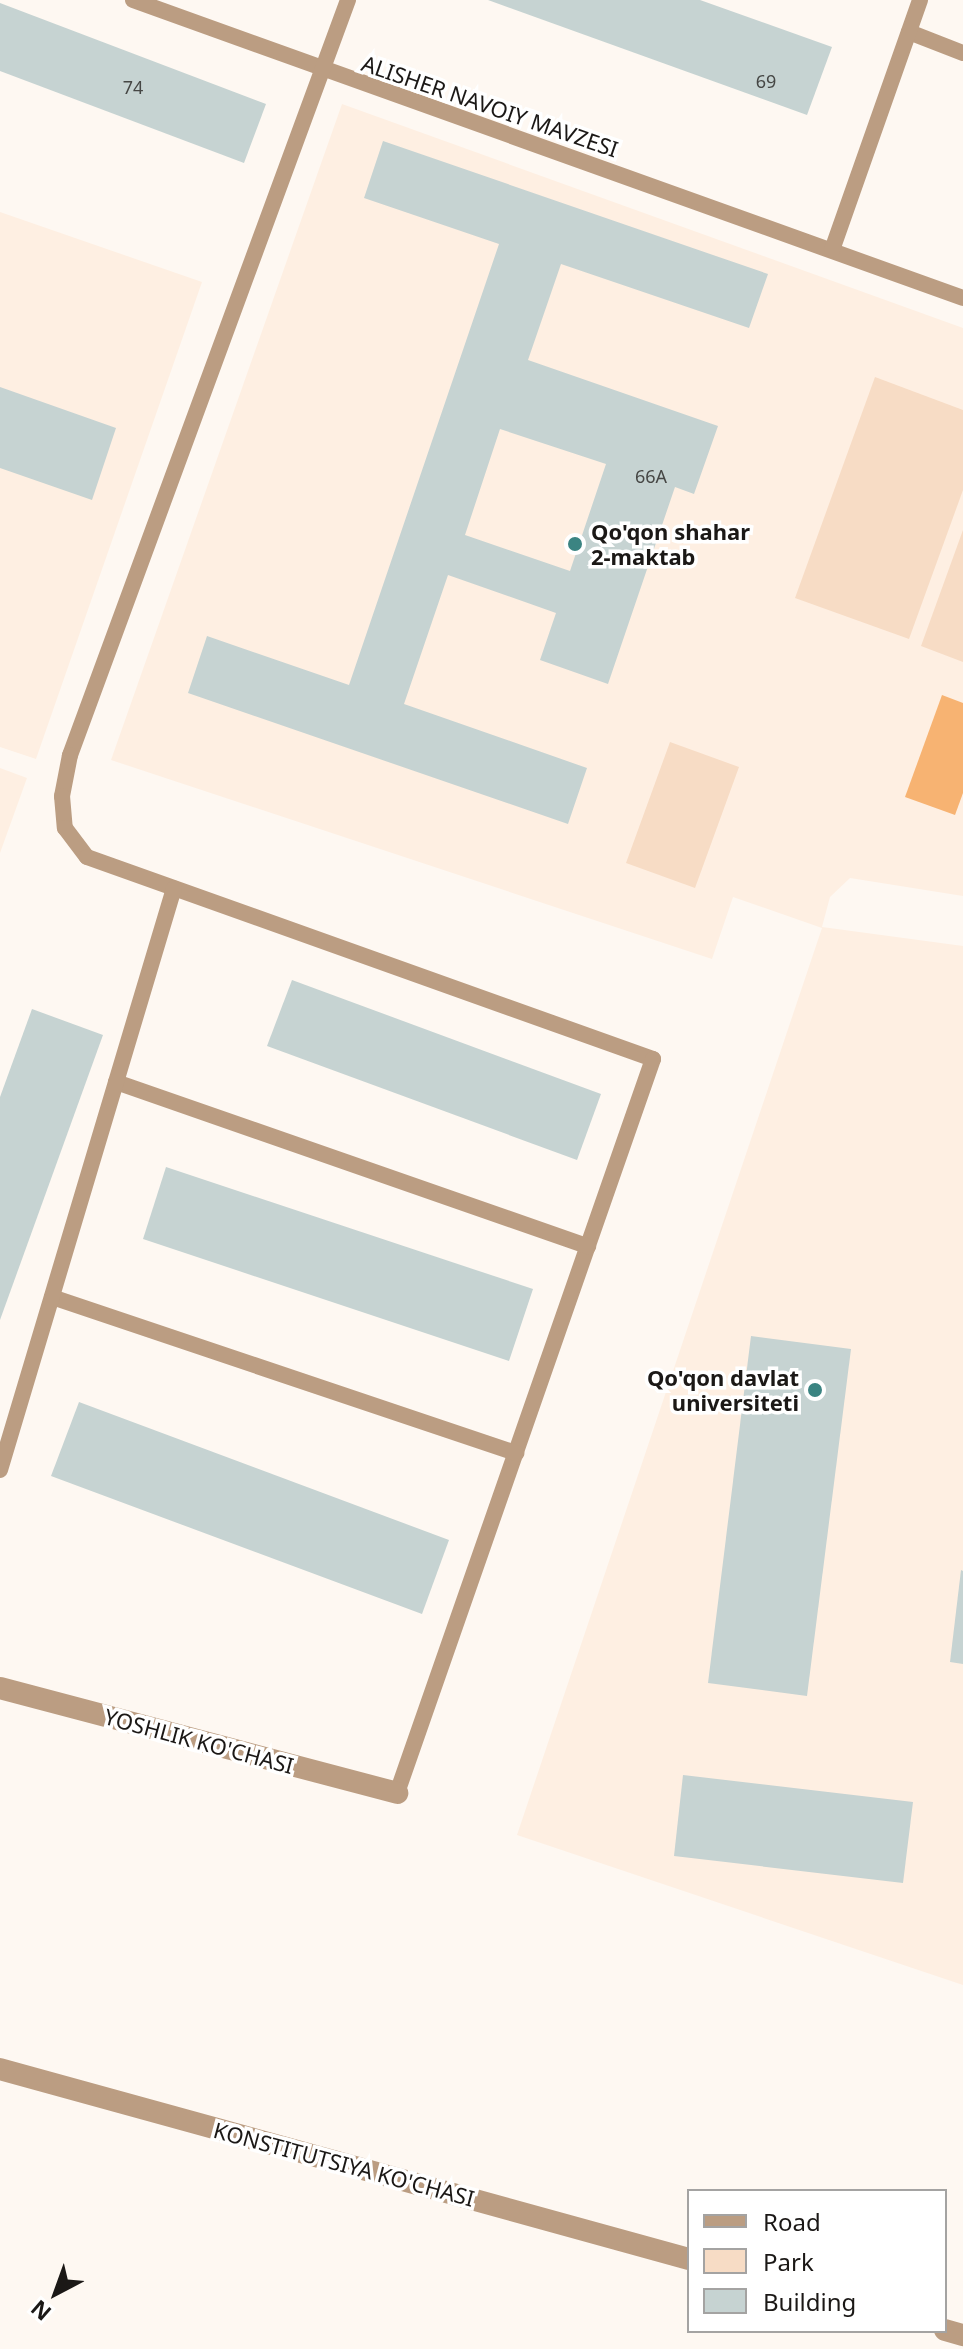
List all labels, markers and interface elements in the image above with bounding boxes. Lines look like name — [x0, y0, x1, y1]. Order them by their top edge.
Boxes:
street label: ALISHER NAVOIY MAVZESI — [358, 50, 622, 162]
house number: 69 — [756, 70, 776, 92]
house number: 74 — [123, 76, 143, 98]
house number: 66A — [635, 465, 667, 487]
place label: Qo'qon shahar 2-maktab — [591, 518, 750, 570]
marker: Qo'qon shahar 2-maktab — [566, 535, 584, 553]
place label: Qo'qon davlat universiteti — [647, 1364, 799, 1416]
marker: Qo'qon davlat universiteti — [806, 1381, 824, 1399]
street label: YOSHLIK KO'CHASI — [101, 1703, 297, 1779]
street label: KONSTITUTSIYA KO'CHASI — [211, 2116, 477, 2212]
legend — [687, 2189, 947, 2333]
text: Road — [763, 2205, 821, 2238]
text: Park — [763, 2245, 814, 2278]
north arrow — [16, 2253, 96, 2333]
text: Building — [763, 2285, 856, 2318]
text: N — [24, 2294, 57, 2328]

